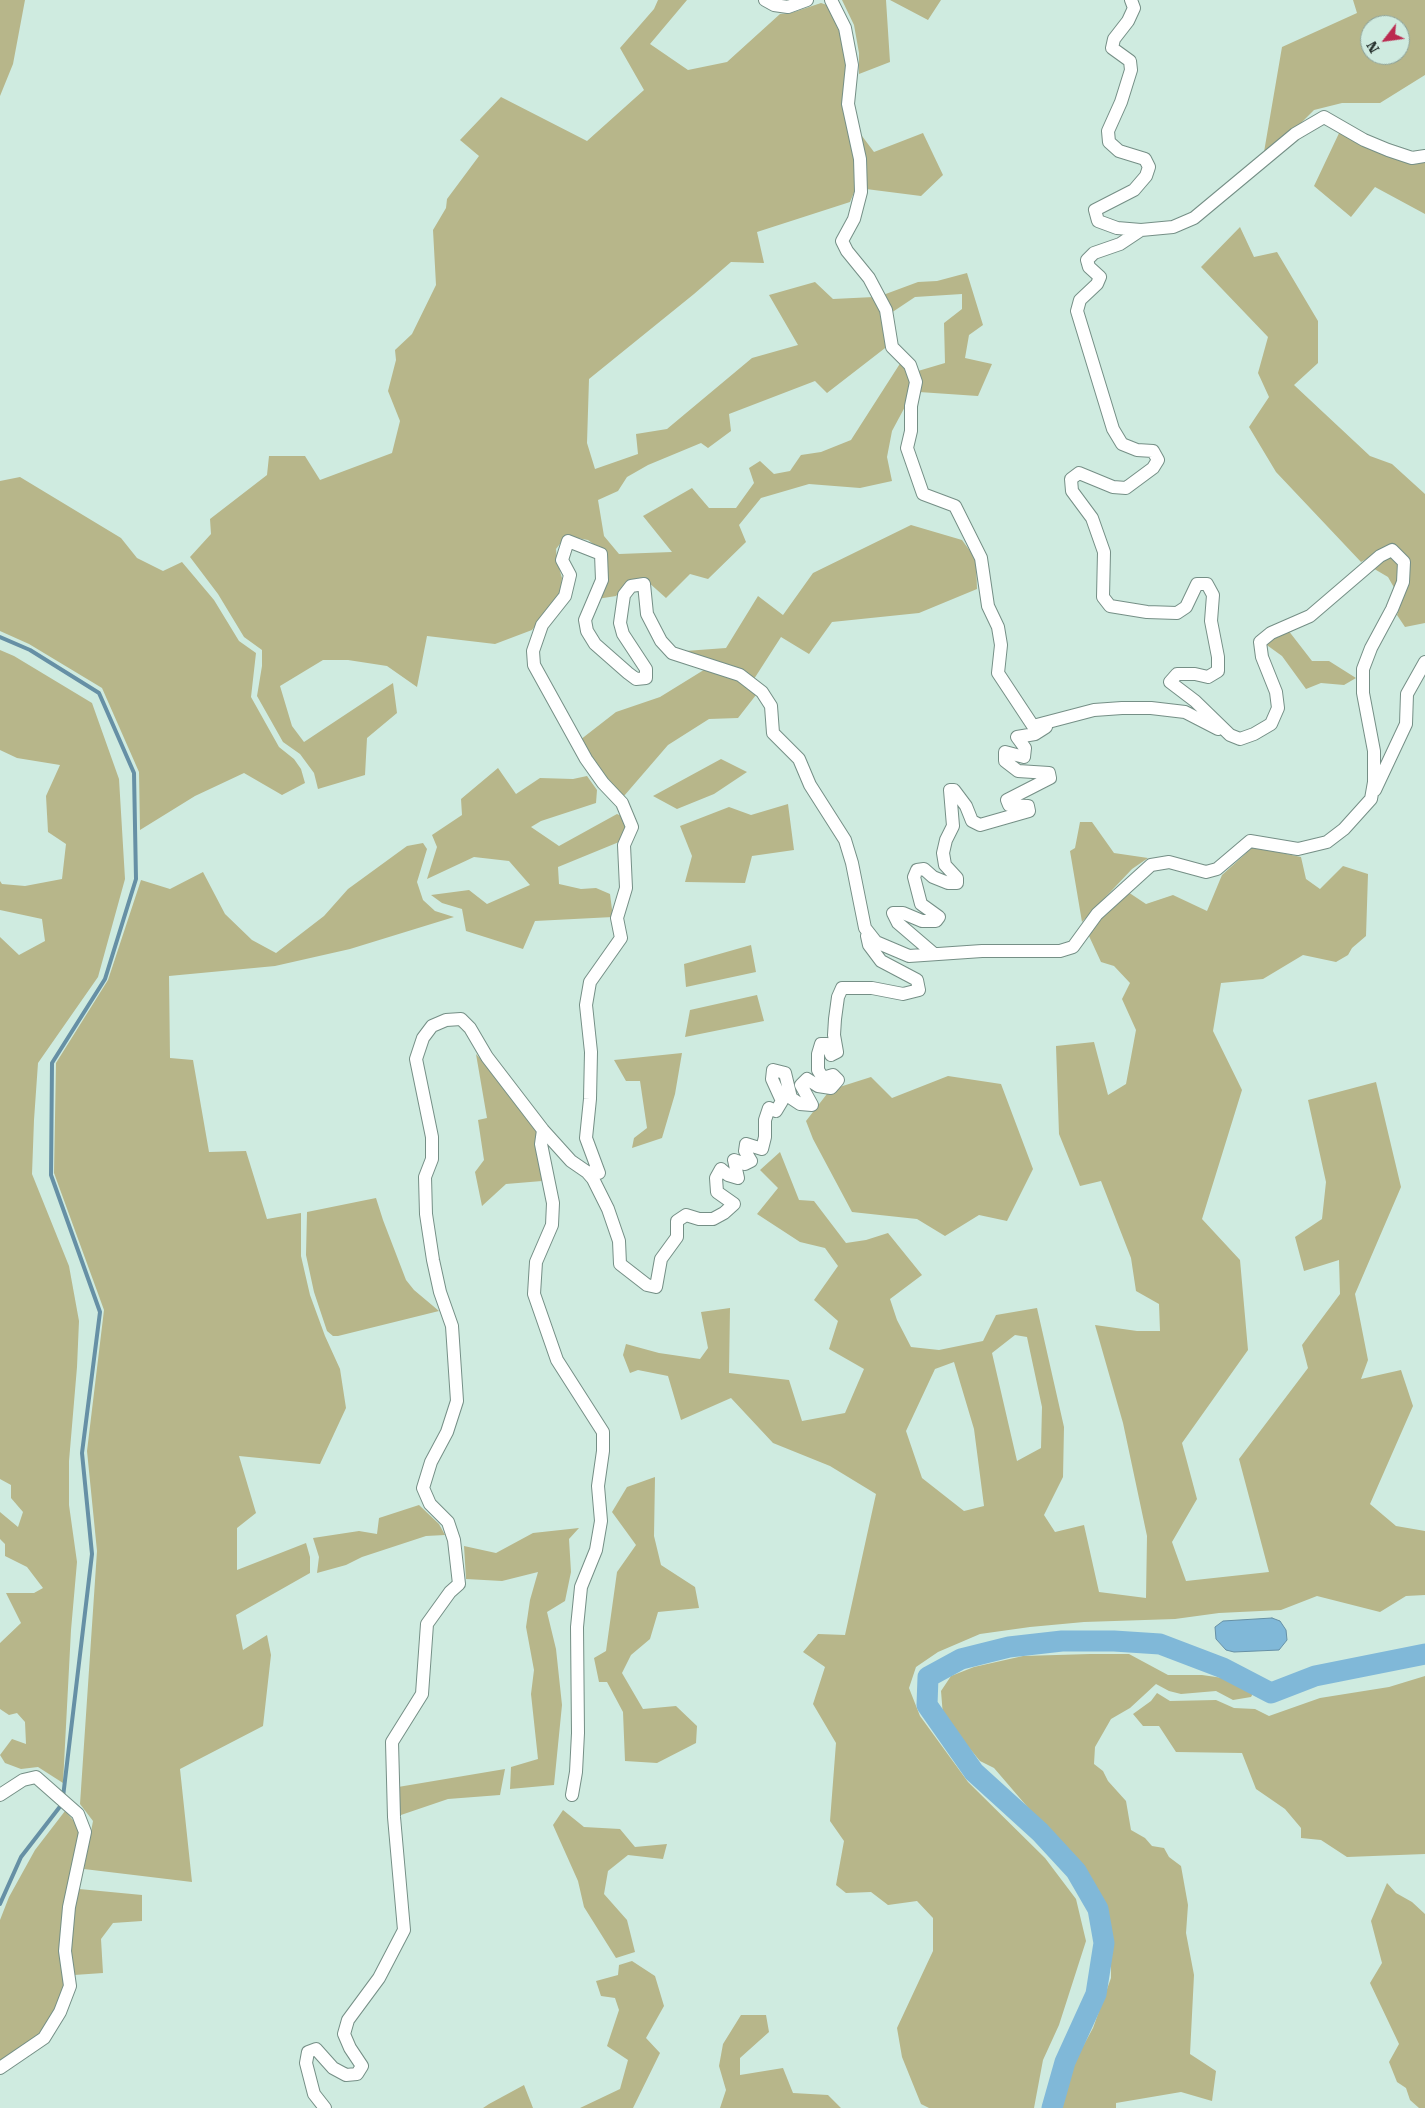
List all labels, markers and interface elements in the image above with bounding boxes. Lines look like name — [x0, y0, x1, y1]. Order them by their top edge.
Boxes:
north arrow — [1360, 15, 1410, 65]
text: N — [1363, 38, 1382, 56]

